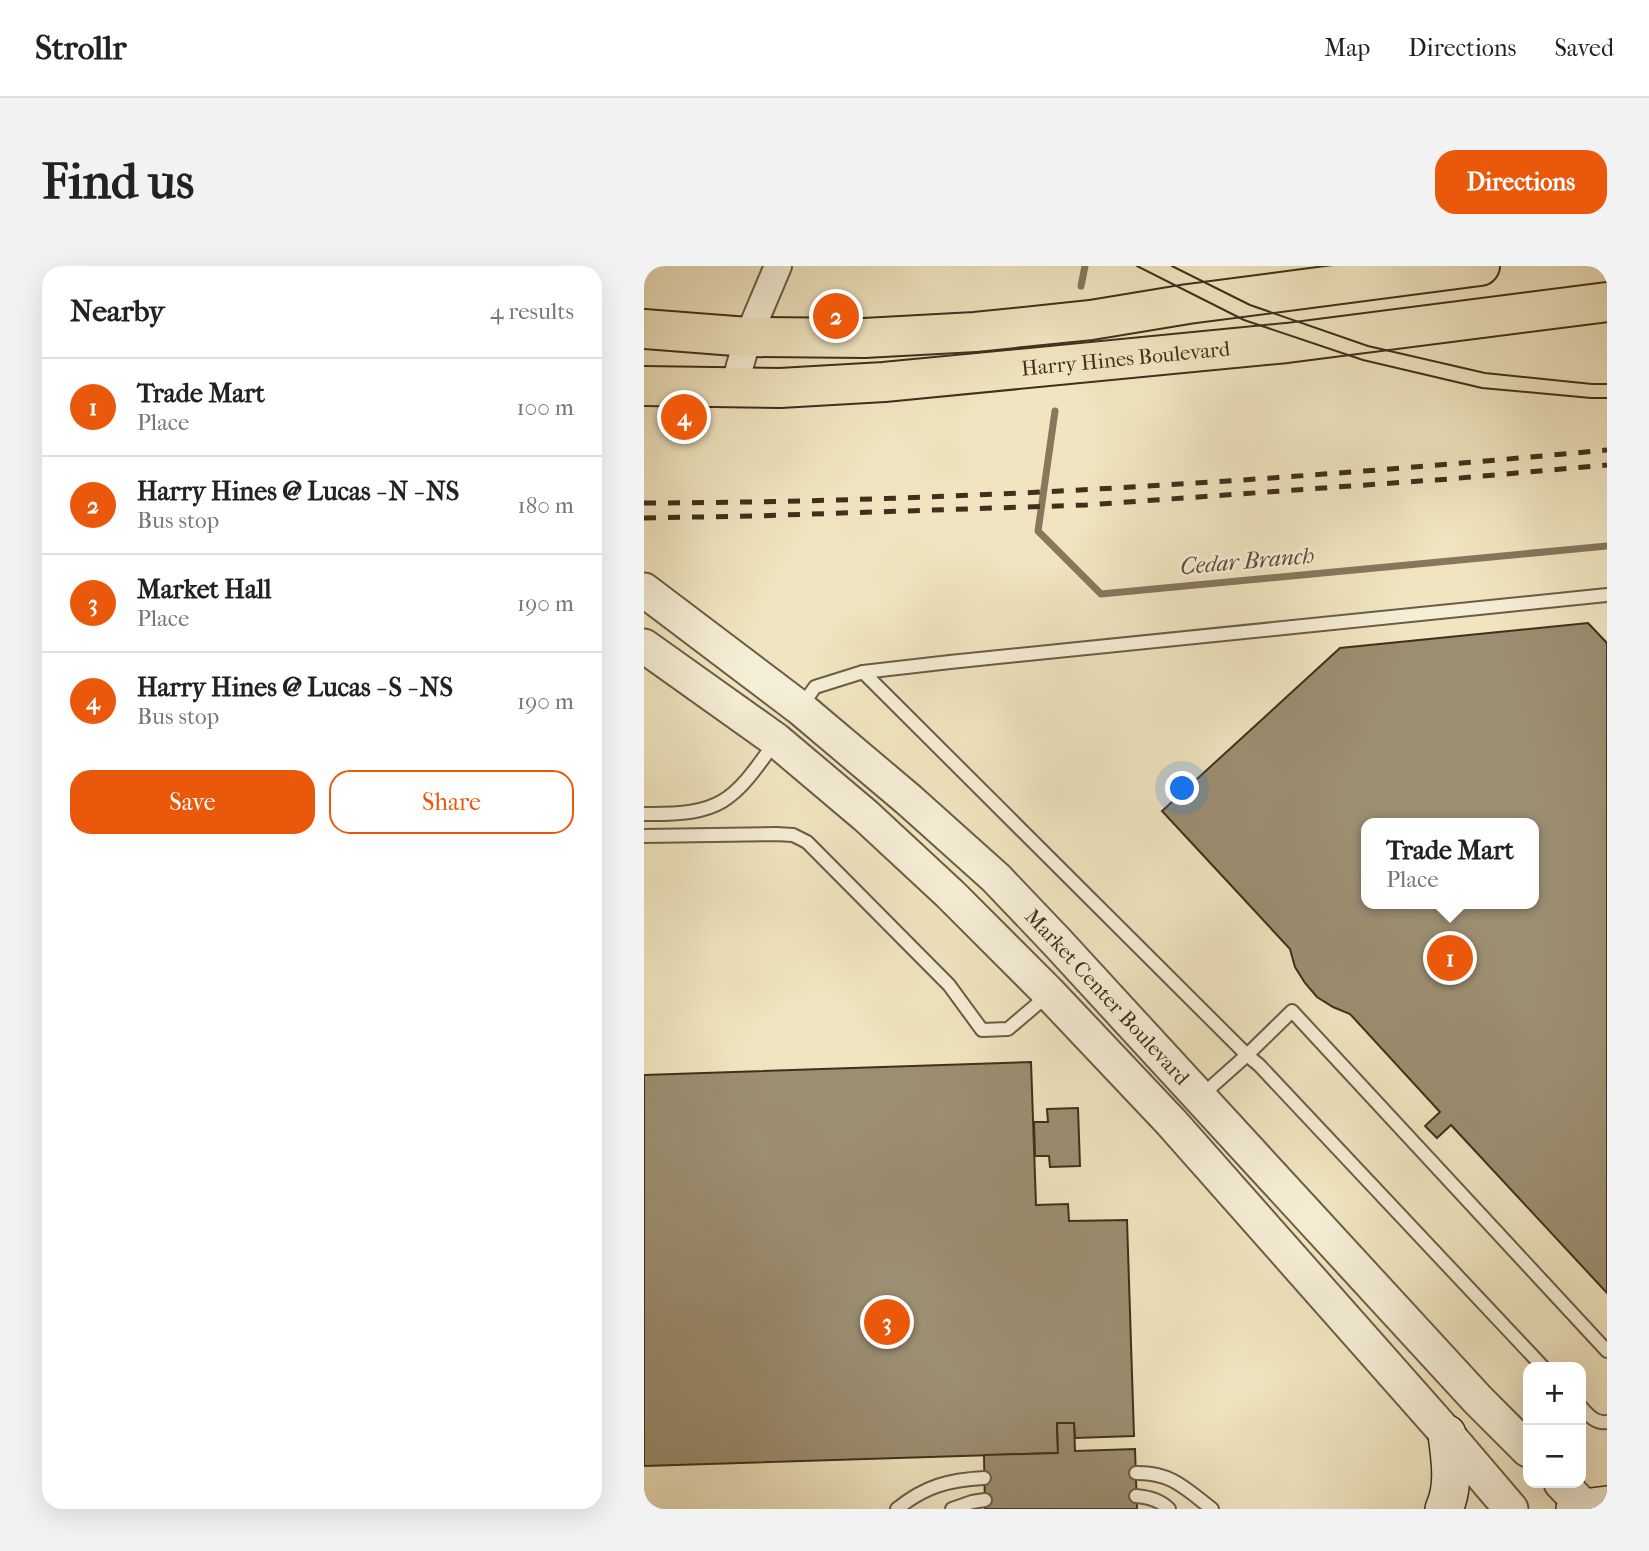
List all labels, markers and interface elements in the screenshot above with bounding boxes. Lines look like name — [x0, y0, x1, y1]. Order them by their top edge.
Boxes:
text: Strollr — [35, 29, 126, 68]
text: Map — [1324, 34, 1370, 62]
text: Directions — [1408, 34, 1516, 62]
text: Saved — [1554, 34, 1614, 62]
button: Directions — [1435, 150, 1607, 214]
text: Find us — [42, 153, 194, 211]
pin: 2 — [813, 290, 859, 342]
text: Nearby — [70, 294, 165, 329]
text: 4 results — [490, 298, 574, 325]
street label: Harry Hines Boulevard — [1020, 337, 1232, 381]
text: Trade Mart — [137, 378, 265, 409]
pin: 4 — [661, 391, 707, 443]
text: 1 — [89, 394, 97, 421]
text: 100 m — [516, 394, 574, 421]
text: Place — [137, 409, 189, 436]
text: Harry Hines @ Lucas - N - NS — [137, 476, 459, 507]
text: 2 — [87, 492, 99, 519]
text: 180 m — [517, 492, 574, 519]
text: Bus stop — [137, 507, 219, 534]
water label: Cedar Branch — [1179, 542, 1315, 580]
text: Market Hall — [137, 574, 271, 605]
text: 3 — [88, 590, 98, 617]
text: 190 m — [517, 590, 574, 617]
text: Place — [137, 605, 189, 632]
text: Harry Hines @ Lucas - S - NS — [137, 672, 453, 703]
text: 4 — [86, 688, 100, 715]
text: 190 m — [517, 688, 574, 715]
text: Bus stop — [137, 703, 219, 730]
button: Save — [70, 770, 315, 834]
button: Share — [329, 770, 574, 834]
your location — [1165, 771, 1199, 805]
popup — [1361, 818, 1539, 909]
text: Trade Mart — [1386, 835, 1514, 866]
text: Place — [1386, 866, 1439, 893]
street label: Market Center Boulevard — [1020, 904, 1195, 1090]
pin: 1 — [1427, 932, 1473, 984]
pin: 3 — [864, 1296, 910, 1348]
map controls — [1523, 1362, 1586, 1488]
button: + — [1523, 1362, 1586, 1425]
button: − — [1523, 1425, 1586, 1488]

